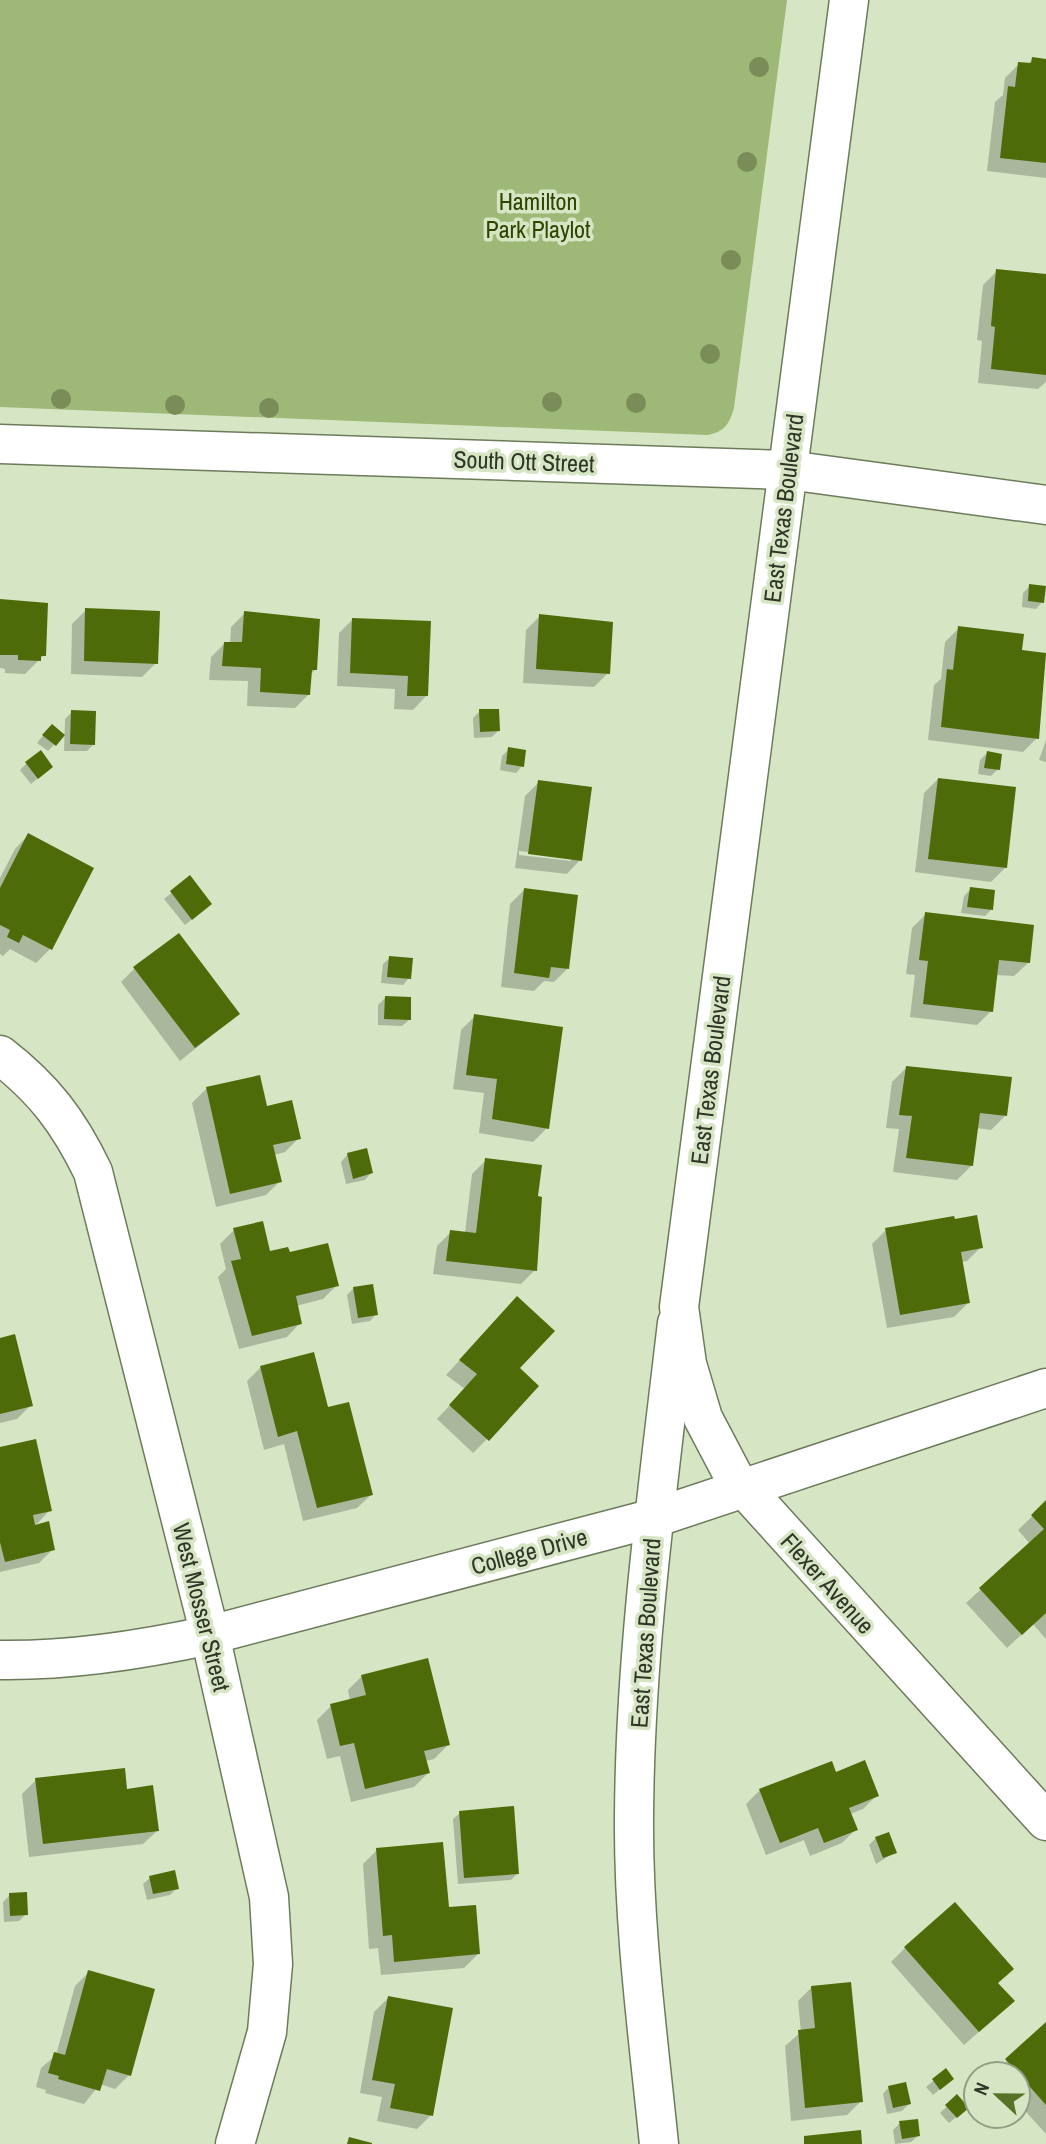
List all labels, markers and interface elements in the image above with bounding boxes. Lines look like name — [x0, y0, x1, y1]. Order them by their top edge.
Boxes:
park label: Hamilton Park Playlot — [486, 185, 591, 245]
street label: East Texas Boulevard — [756, 412, 810, 604]
street label: South Ott Street — [453, 443, 596, 479]
street label: East Texas Boulevard — [683, 974, 737, 1166]
street label: West Mosser Street — [166, 1519, 239, 1695]
street label: College Drive — [467, 1520, 591, 1582]
street label: Flexer Avenue — [774, 1526, 882, 1640]
street label: East Texas Boulevard — [622, 1537, 668, 1729]
north arrow — [962, 2060, 1032, 2130]
text: N — [967, 2079, 995, 2099]

